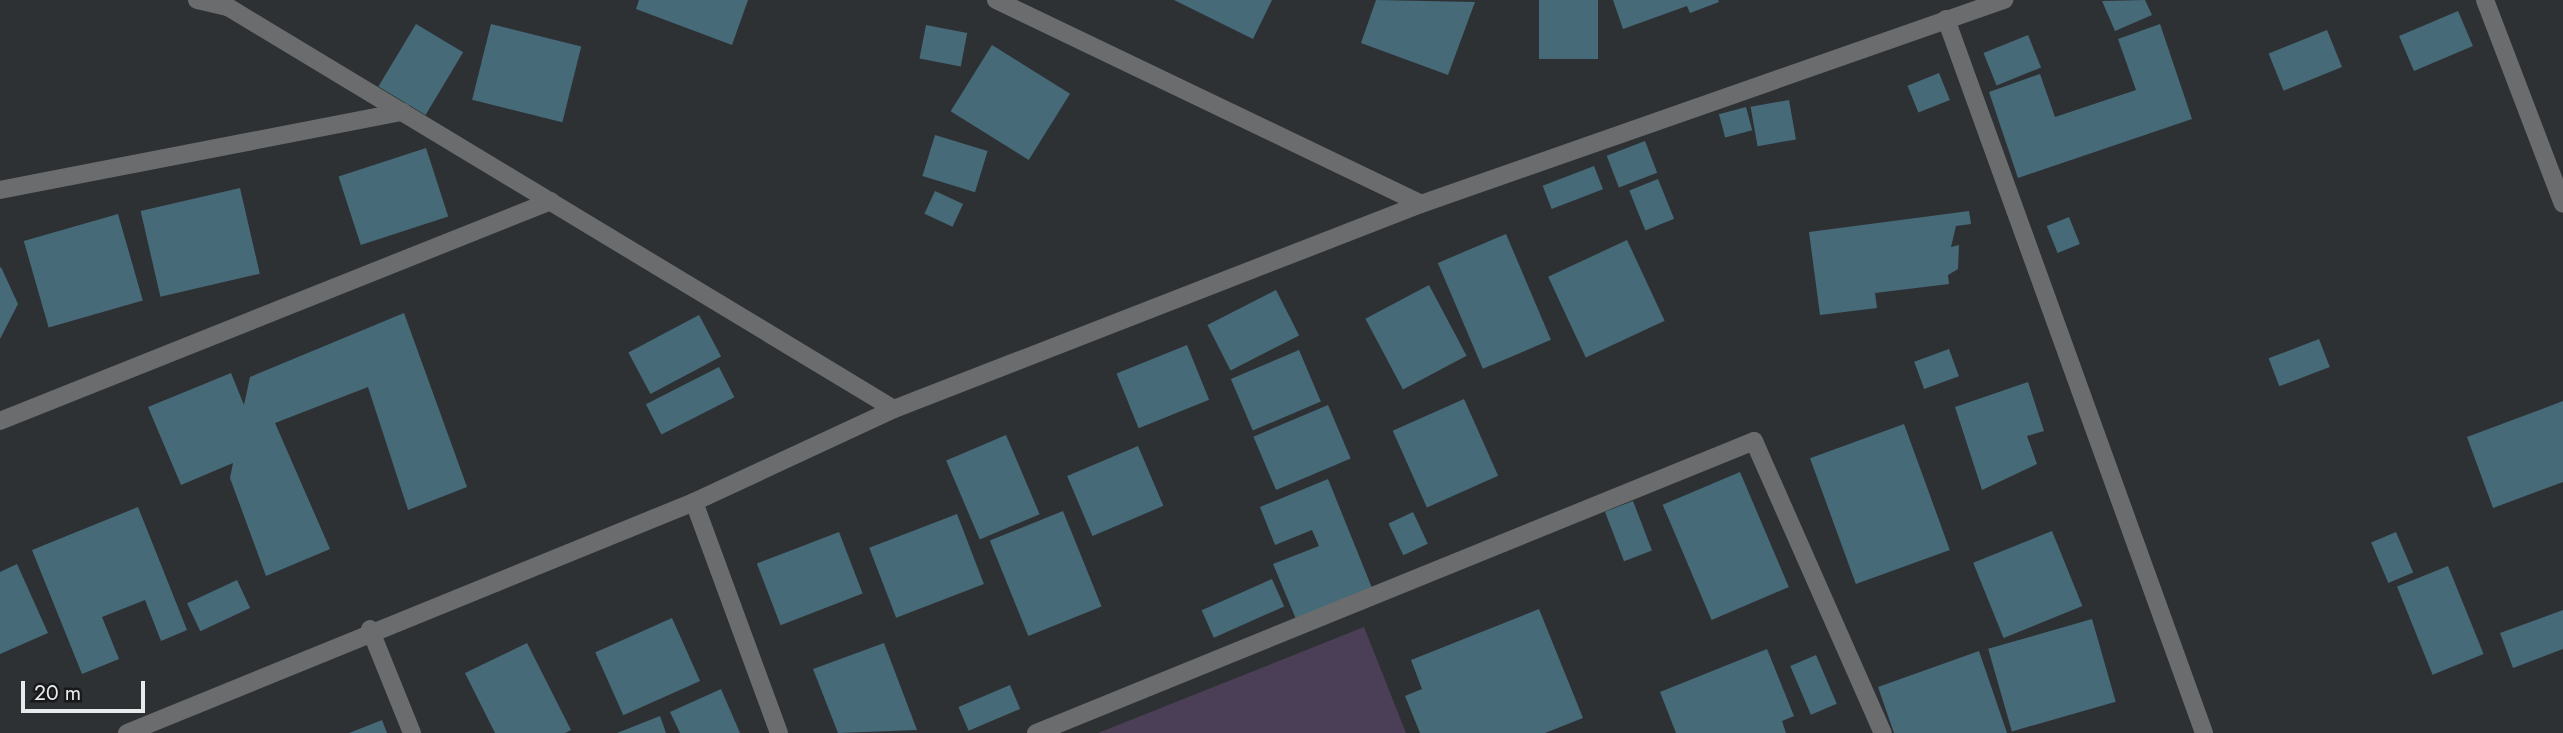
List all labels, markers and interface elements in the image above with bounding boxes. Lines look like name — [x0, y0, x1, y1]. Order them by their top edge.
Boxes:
scale bar — [24, 666, 149, 710]
text: 20 m — [34, 678, 81, 708]

